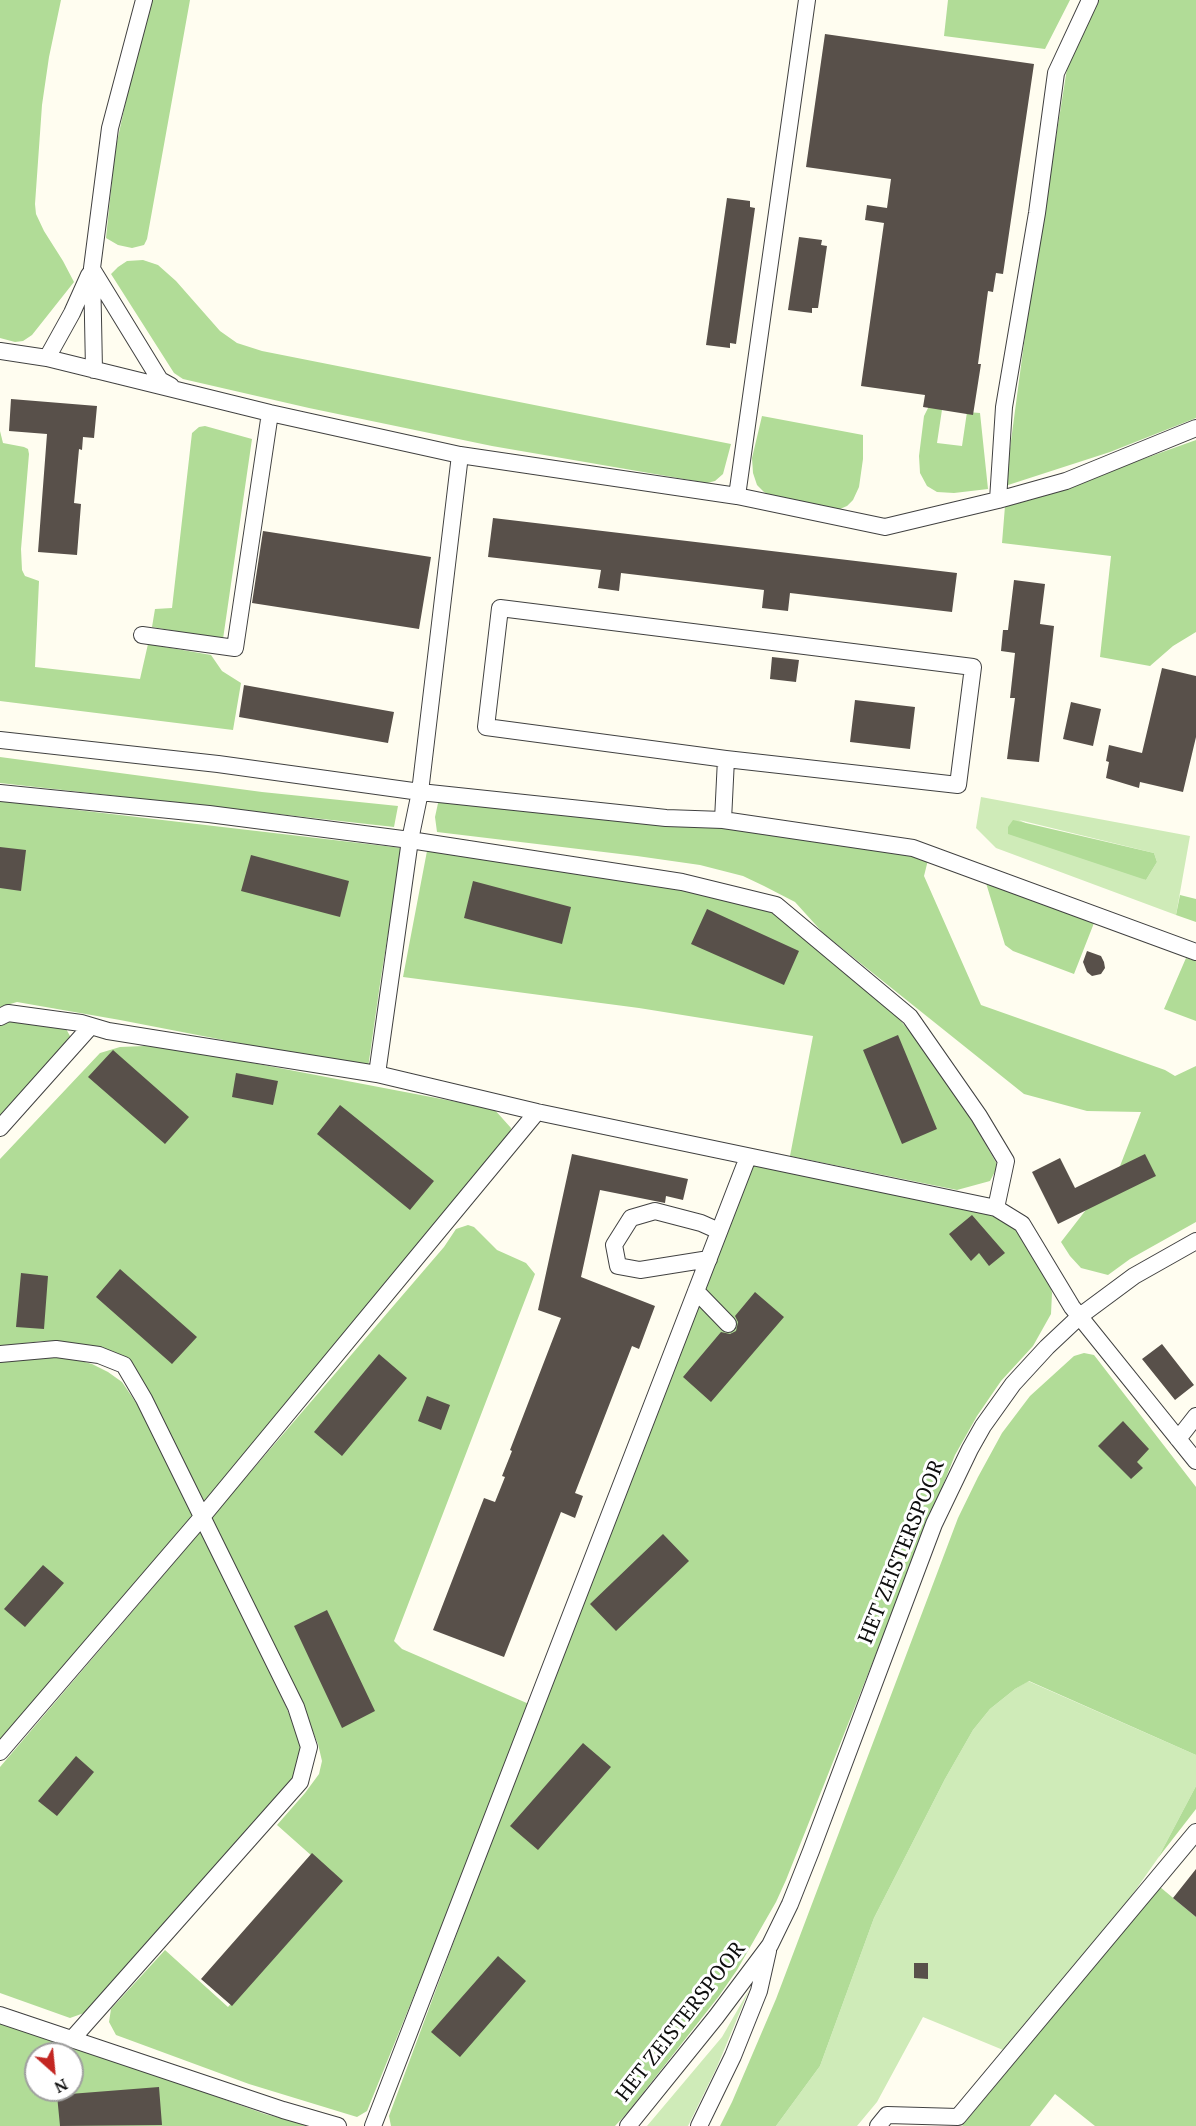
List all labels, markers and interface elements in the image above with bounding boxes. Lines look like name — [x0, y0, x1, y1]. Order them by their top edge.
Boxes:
street label: HET ZEISTERSPOOR — [854, 1457, 950, 1647]
street label: HET ZEISTERSPOOR — [611, 1937, 751, 2107]
north arrow — [24, 2042, 84, 2102]
text: N — [51, 2074, 72, 2099]

